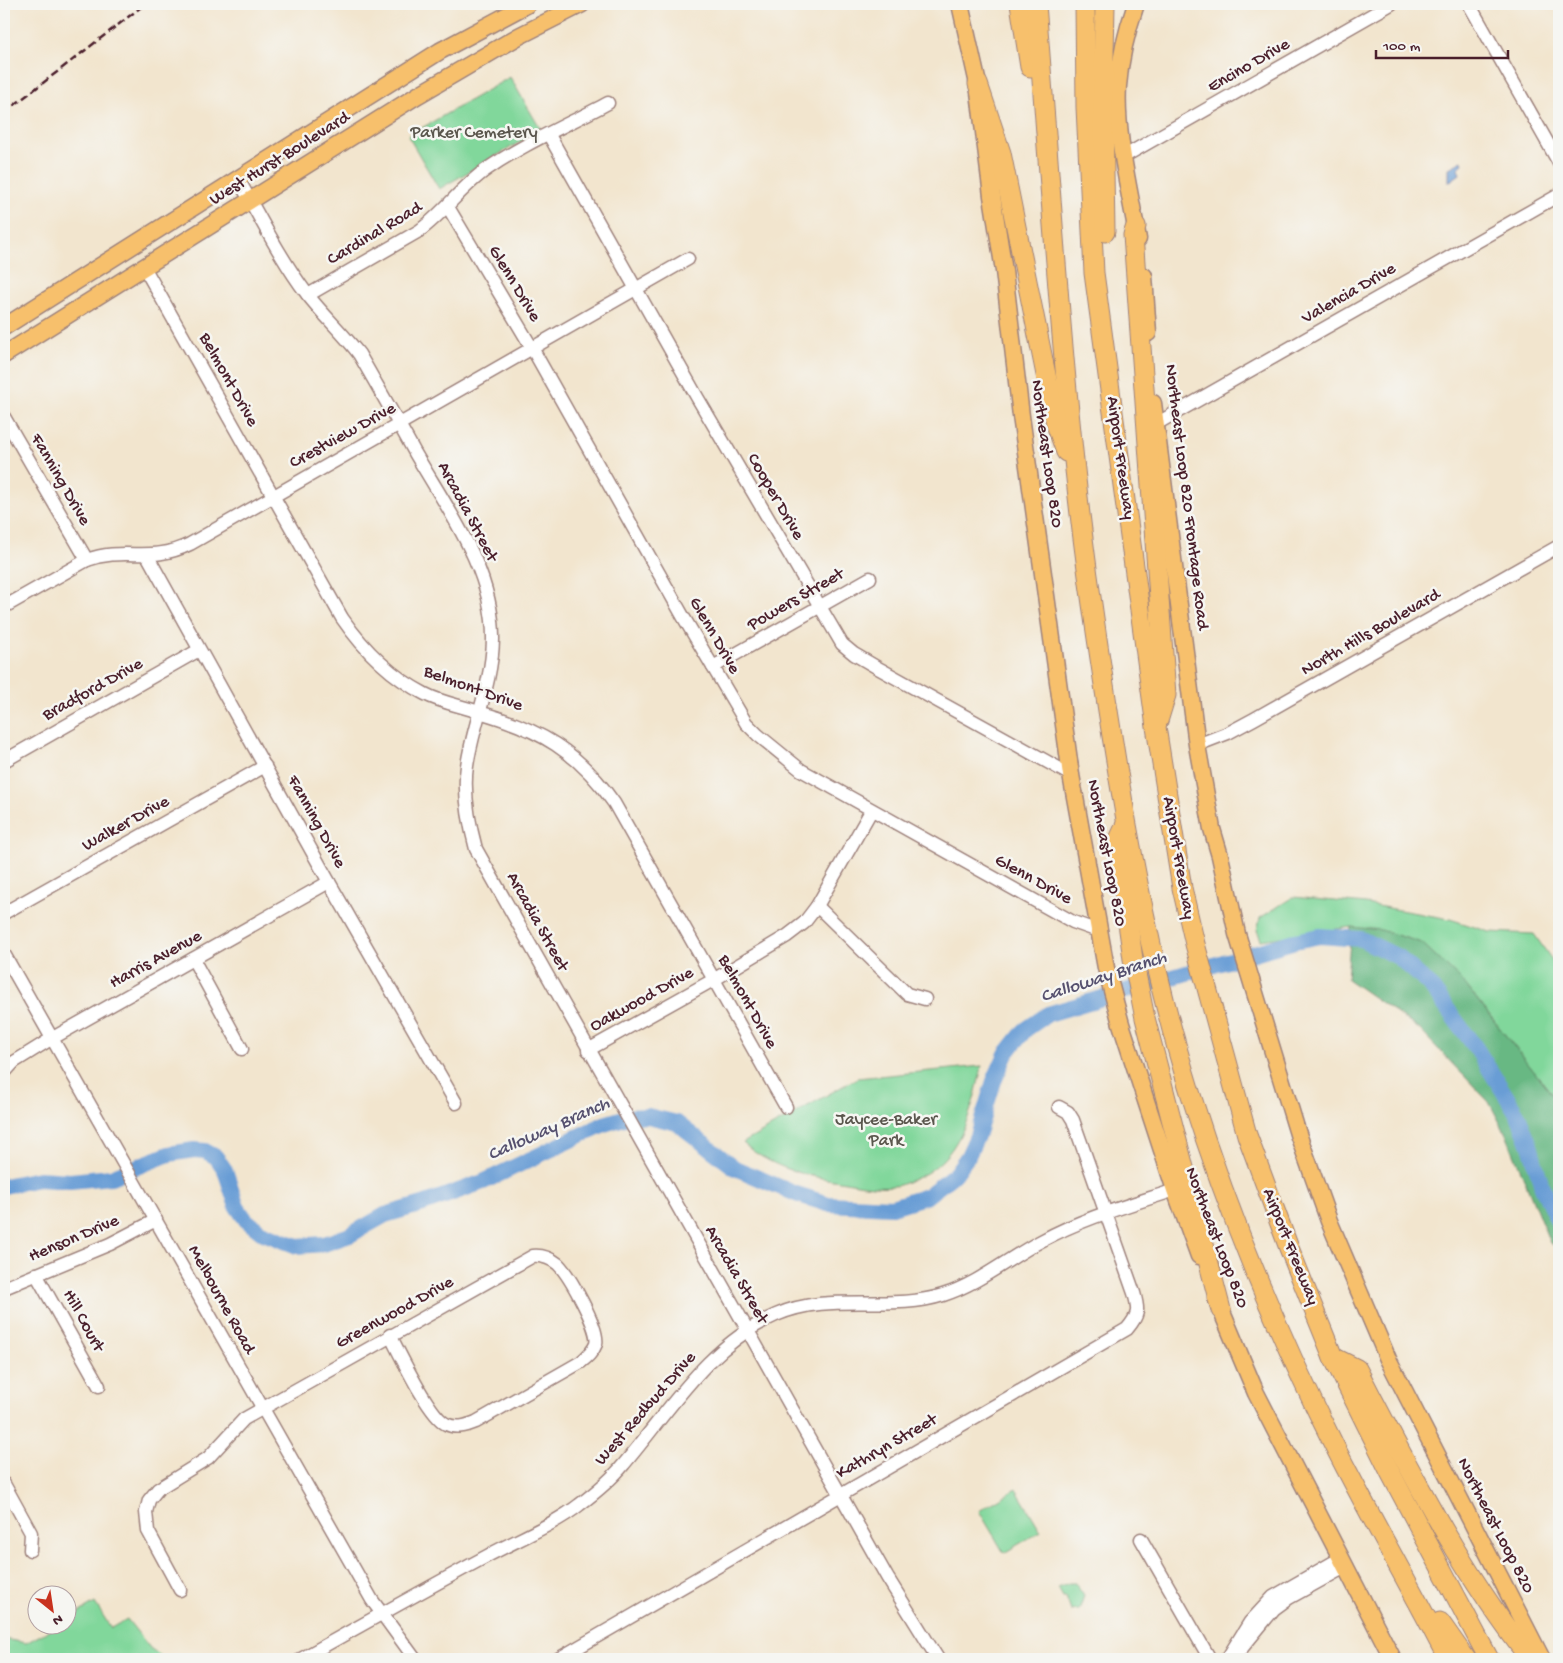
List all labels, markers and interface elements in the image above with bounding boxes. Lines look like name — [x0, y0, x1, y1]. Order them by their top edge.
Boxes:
scale bar — [1376, 28, 1508, 60]
street label: Encino Drive — [1204, 34, 1294, 98]
text: 100 m — [1382, 38, 1421, 56]
street label: West Hurst Boulevard — [206, 107, 355, 211]
park label: Parker Cemetery — [409, 123, 538, 144]
street label: Cardinal Road — [324, 197, 427, 270]
street label: Glenn Drive — [483, 242, 545, 327]
street label: Valencia Drive — [1297, 258, 1400, 330]
street label: Belmont Drive — [193, 329, 263, 431]
street label: Northeast Loop 820 Frontage Road — [1159, 363, 1213, 632]
street label: Northeast Loop 820 — [1025, 379, 1067, 529]
street label: Airport Freeway — [1101, 395, 1139, 521]
street label: Crestview Drive — [286, 398, 400, 474]
street label: Fanning Drive — [25, 429, 95, 530]
street label: Cooper Drive — [742, 450, 809, 545]
street label: Arcadia Street — [432, 459, 503, 567]
street label: Powers Street — [743, 563, 849, 637]
street label: North Hills Boulevard — [1298, 584, 1445, 681]
street label: Glenn Drive — [684, 594, 745, 679]
street label: Bradford Drive — [38, 653, 147, 727]
street label: Belmont Drive — [420, 661, 526, 717]
street label: Fanning Drive — [281, 771, 350, 873]
street label: Northeast Loop 820 — [1081, 778, 1131, 928]
street label: Walker Drive — [79, 791, 174, 857]
street label: Airport Freeway — [1157, 795, 1199, 921]
street label: Glenn Drive — [991, 850, 1076, 910]
street label: Arcadia Street — [501, 869, 574, 977]
street label: Harris Avenue — [106, 926, 206, 994]
water label: Calloway Branch — [1038, 947, 1171, 1009]
street label: Belmont Drive — [712, 951, 782, 1053]
street label: Oakwood Drive — [586, 962, 698, 1037]
water label: Calloway Branch — [485, 1093, 614, 1167]
park label: Jaycee-Baker Park — [835, 1110, 938, 1152]
street label: Northeast Loop 820 — [1179, 1165, 1253, 1311]
street label: Airport Freeway — [1257, 1186, 1323, 1309]
street label: Henson Drive — [26, 1210, 123, 1267]
street label: Arcadia Street — [699, 1222, 773, 1329]
street label: Melbourne Road — [183, 1242, 260, 1359]
street label: Greenwood Drive — [332, 1272, 458, 1354]
street label: Hill Court — [57, 1286, 109, 1357]
street label: West Redbud Drive — [591, 1347, 702, 1470]
street label: Kathryn Street — [833, 1409, 943, 1484]
street label: Northeast Loop 820 — [1452, 1455, 1538, 1597]
north arrow — [28, 1586, 78, 1636]
text: N — [49, 1609, 65, 1629]

